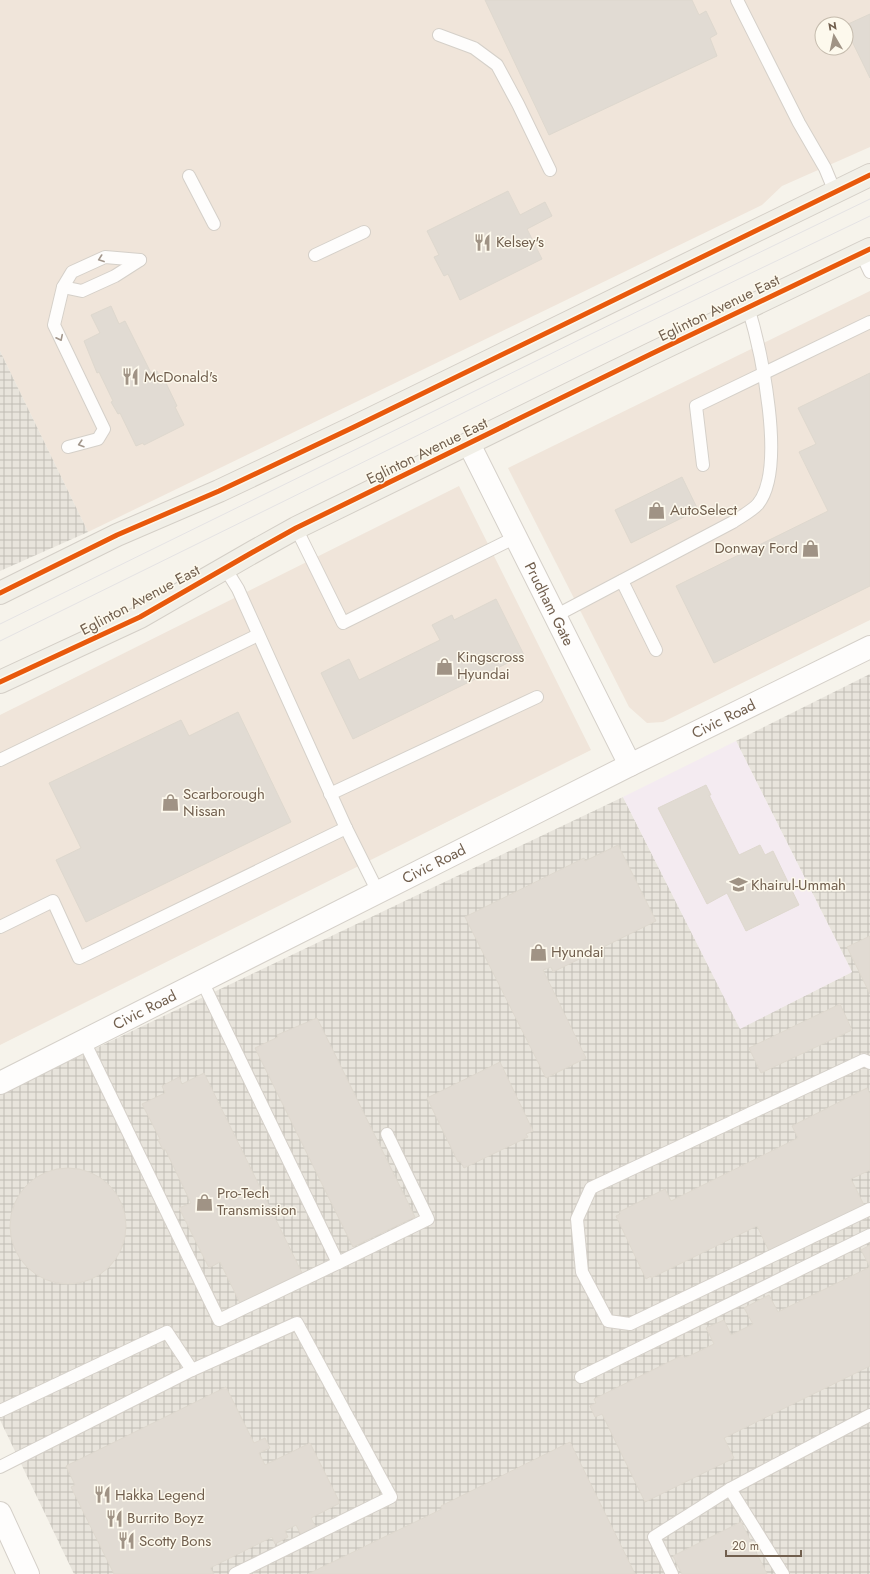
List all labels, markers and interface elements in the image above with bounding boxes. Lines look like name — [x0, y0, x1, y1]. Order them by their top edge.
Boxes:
north arrow — [814, 16, 854, 56]
text: N — [827, 18, 838, 35]
place label: Kelsey's — [496, 231, 544, 253]
restaurant icon: Kelsey's — [473, 232, 493, 252]
one-way arrow — [98, 254, 105, 263]
street label: Eglinton Avenue East — [655, 269, 784, 347]
one-way arrow — [55, 333, 63, 341]
place label: McDonald's — [144, 366, 218, 388]
restaurant icon: McDonald's — [121, 367, 141, 387]
street label: Eglinton Avenue East — [363, 412, 492, 490]
one-way arrow — [78, 439, 85, 447]
place label: AutoSelect — [670, 499, 738, 521]
shop icon: AutoSelect — [647, 500, 667, 520]
place label: Donway Ford — [714, 537, 798, 559]
shop icon: Donway Ford — [801, 538, 821, 558]
street label: Prudham Gate — [519, 558, 580, 650]
street label: Eglinton Avenue East — [76, 559, 204, 641]
place label: Kingscross Hyundai — [457, 646, 524, 685]
shop icon: Kingscross Hyundai — [434, 656, 454, 676]
street label: Civic Road — [688, 694, 759, 744]
place label: Scarborough Nissan — [183, 783, 265, 822]
shop icon: Scarborough Nissan — [160, 793, 180, 813]
street label: Civic Road — [398, 839, 470, 889]
place label: Khairul-Ummah — [751, 874, 846, 896]
school or university icon: Khairul-Ummah — [728, 875, 748, 895]
place label: Hyundai — [551, 941, 604, 963]
shop icon: Hyundai — [528, 942, 548, 962]
street label: Civic Road — [109, 985, 180, 1035]
place label: Pro-Tech Transmission — [217, 1182, 297, 1221]
shop icon: Pro-Tech Transmission — [194, 1192, 214, 1212]
place label: Hakka Legend — [115, 1484, 205, 1506]
restaurant icon: Hakka Legend — [92, 1485, 112, 1505]
place label: Burrito Boyz — [127, 1507, 204, 1529]
restaurant icon: Burrito Boyz — [104, 1508, 124, 1528]
place label: Scotty Bons — [139, 1530, 211, 1552]
restaurant icon: Scotty Bons — [116, 1531, 136, 1551]
scale bar — [726, 1532, 801, 1558]
text: 20 m — [732, 1537, 759, 1555]

